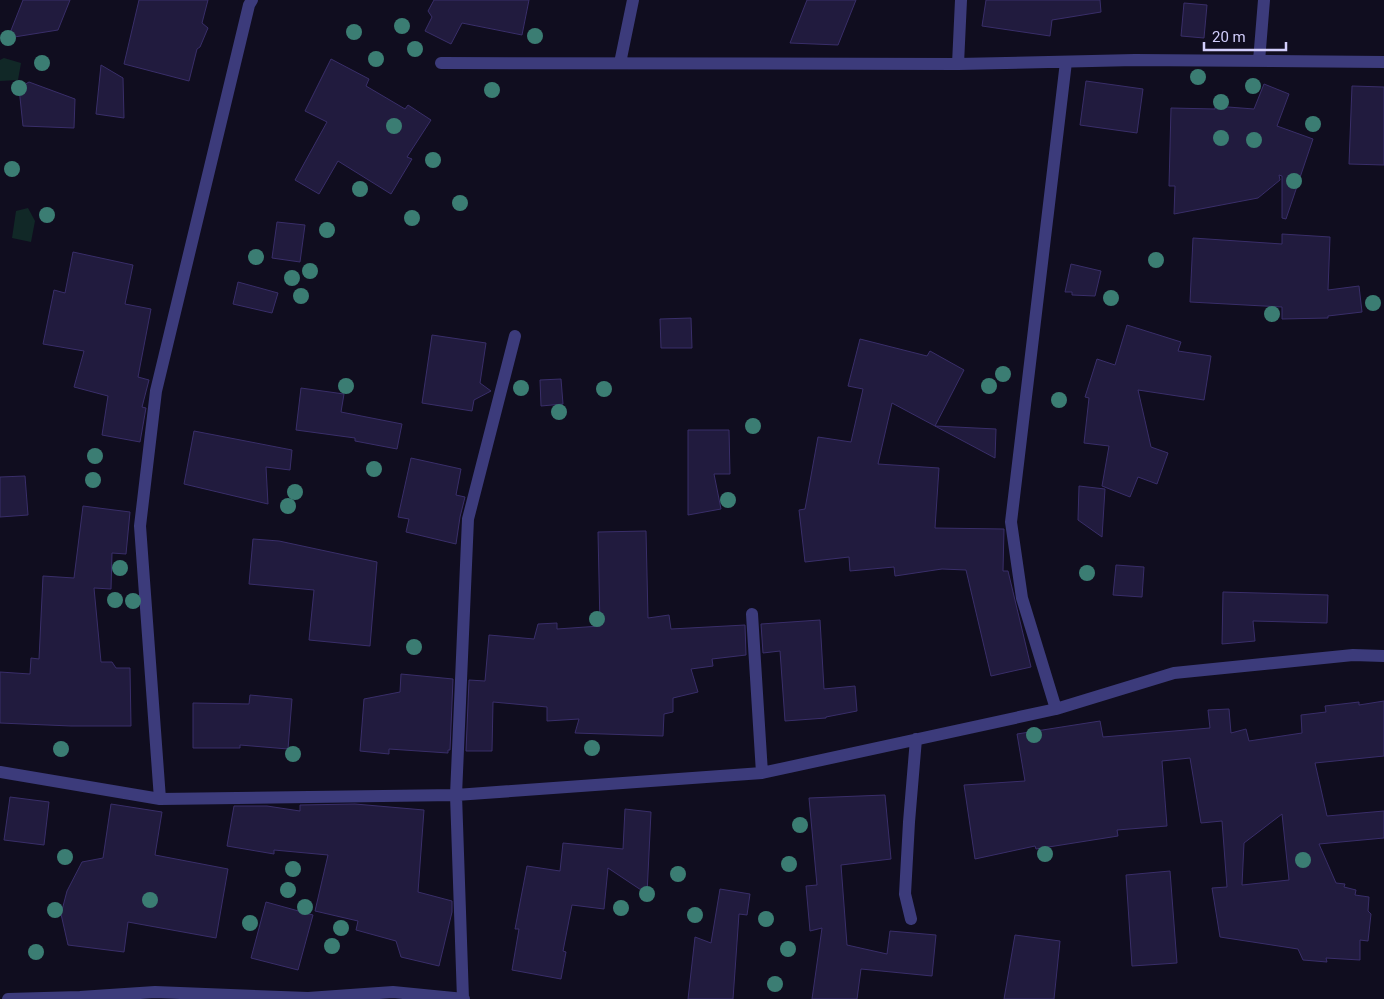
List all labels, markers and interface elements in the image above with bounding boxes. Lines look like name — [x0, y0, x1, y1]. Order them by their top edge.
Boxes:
scale bar — [1204, 20, 1286, 52]
text: 20 m — [1212, 28, 1246, 46]

